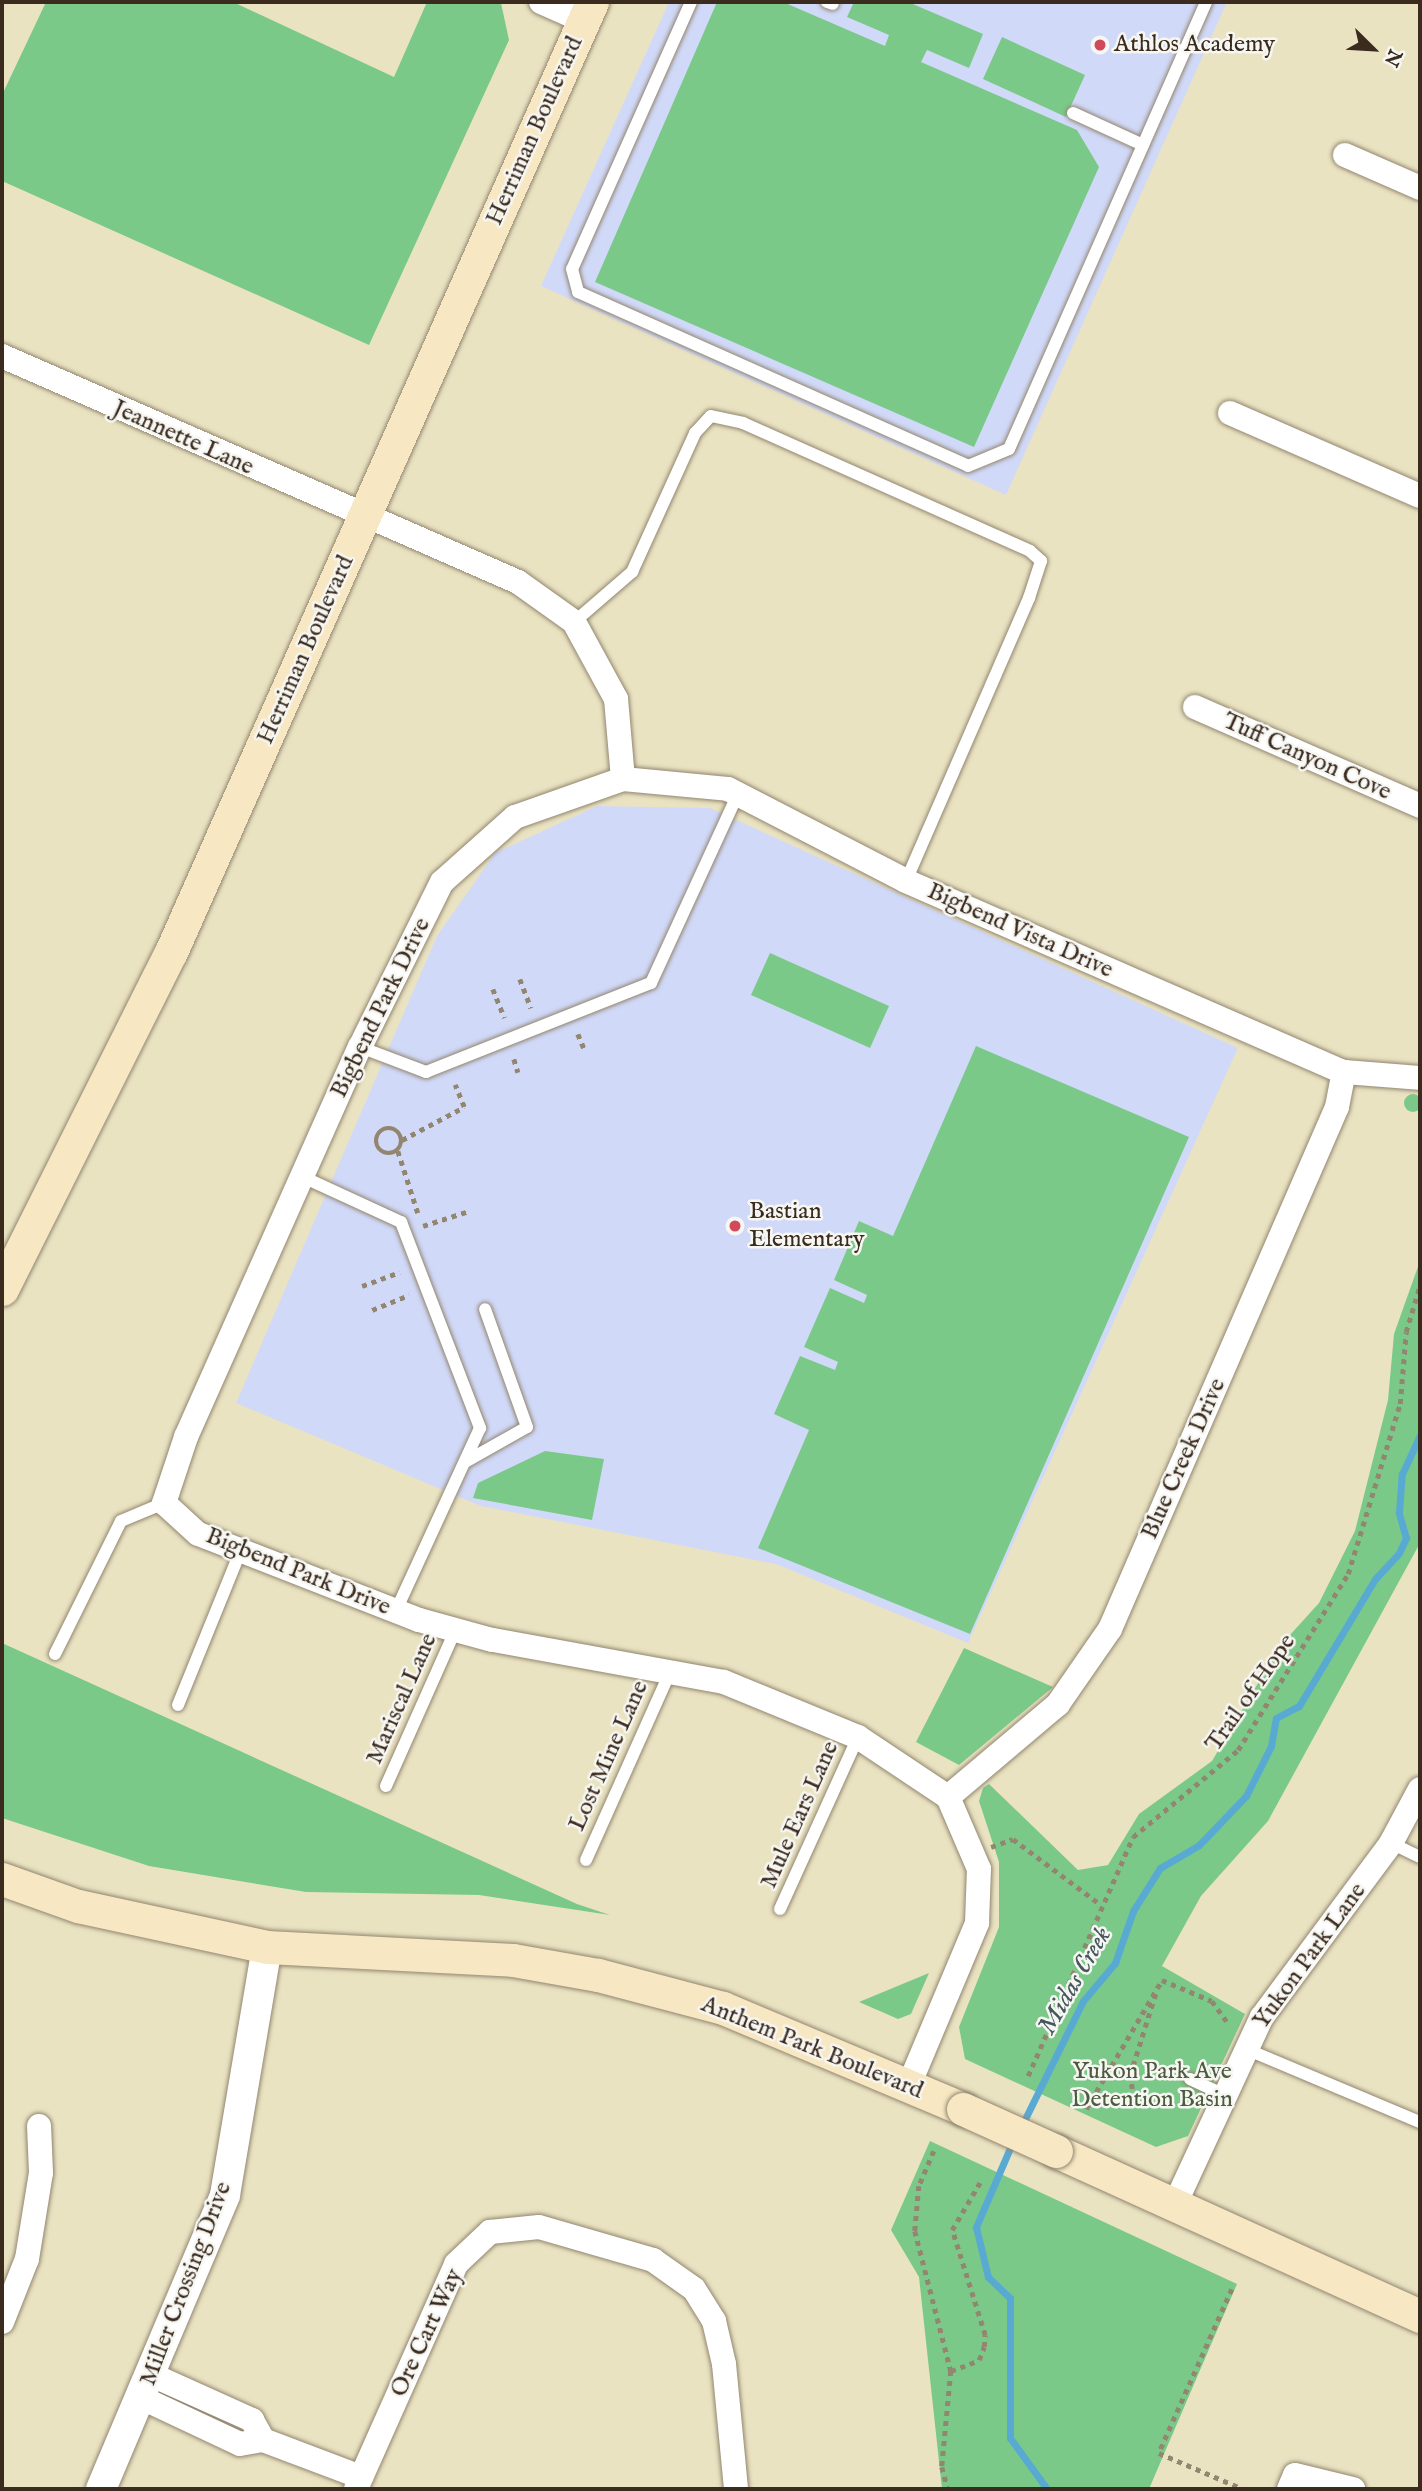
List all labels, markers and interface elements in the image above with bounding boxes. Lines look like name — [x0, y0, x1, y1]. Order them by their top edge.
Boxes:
north arrow — [1338, 14, 1408, 84]
place label: Athlos Academy — [1114, 31, 1275, 59]
street label: Herriman Boulevard — [480, 32, 590, 230]
marker: Athlos Academy — [1092, 37, 1108, 53]
text: N — [1378, 45, 1406, 70]
street label: Jeannette Lane — [108, 394, 258, 482]
street label: Herriman Boulevard — [251, 551, 361, 749]
street label: Tuff Canyon Cove — [1218, 707, 1396, 807]
street label: Bigbend Vista Drive — [923, 877, 1117, 985]
street label: Bigbend Park Drive — [325, 913, 437, 1103]
place label: Bastian Elementary — [749, 1198, 865, 1254]
marker: Bastian Elementary — [727, 1218, 743, 1234]
street label: Blue Creek Drive — [1136, 1374, 1232, 1544]
street label: Bigbend Park Drive — [201, 1522, 395, 1622]
street label: Mariscal Lane — [360, 1629, 444, 1769]
street label: Trail of Hope — [1200, 1629, 1302, 1757]
street label: Lost Mine Lane — [563, 1676, 655, 1836]
street label: Mule Ears Lane — [755, 1737, 845, 1893]
street label: Yukon Park Lane — [1247, 1877, 1373, 2035]
water label: Midas Creek — [1032, 1922, 1118, 2040]
street label: Anthem Park Boulevard — [697, 1990, 927, 2106]
park label: Yukon Park Ave Detention Basin — [1071, 2058, 1233, 2114]
street label: Miller Crossing Drive — [134, 2178, 238, 2390]
street label: Ore Cart Way — [385, 2264, 469, 2402]

